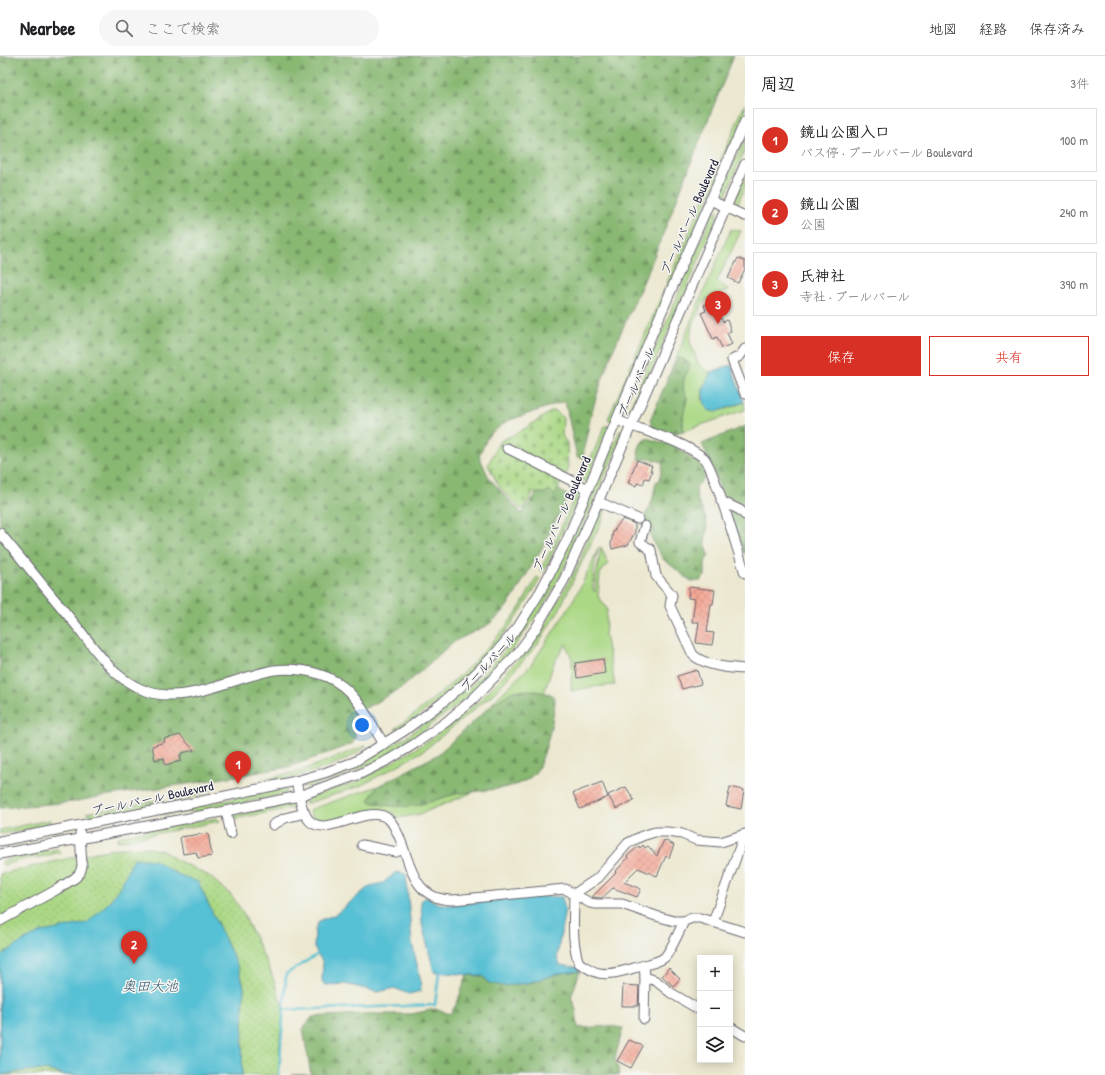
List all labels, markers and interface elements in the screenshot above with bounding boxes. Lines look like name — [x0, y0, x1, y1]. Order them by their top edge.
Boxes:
search box — [99, 10, 379, 46]
text: Nearbee — [20, 15, 75, 41]
icon: search — [113, 17, 135, 39]
text: ここで検索 — [145, 18, 220, 39]
text: 地図 — [929, 19, 957, 38]
text: 経路 — [979, 19, 1007, 38]
text: 保存済み — [1029, 19, 1085, 38]
text: 周辺 — [761, 72, 795, 95]
text: 3件 — [1070, 74, 1089, 92]
text: 鏡山公園入口 — [800, 121, 890, 142]
text: 1 — [773, 131, 777, 149]
text: 100 m — [1060, 131, 1088, 149]
text: バス停 · ブールバール Boulevard — [800, 143, 972, 161]
street label: ブールバール Boulevard — [655, 156, 723, 278]
text: 鏡山公園 — [800, 193, 860, 214]
text: 2 — [772, 203, 778, 221]
text: 240 m — [1059, 203, 1088, 221]
text: 公園 — [800, 215, 826, 233]
text: 氏神社 — [800, 265, 845, 286]
text: 3 — [772, 275, 778, 293]
text: 390 m — [1060, 275, 1088, 293]
text: 寺社 · ブールバール — [800, 287, 910, 305]
pin: 3 — [705, 291, 731, 324]
button: 保存 — [761, 336, 921, 376]
button: 共有 — [929, 336, 1089, 376]
street label: ブールバール — [613, 344, 659, 420]
street label: ブールバール Boulevard — [527, 453, 595, 575]
street label: ブールバール — [456, 628, 520, 696]
your location — [352, 715, 372, 735]
pin: 1 — [225, 751, 251, 784]
street label: ブールバール Boulevard — [89, 776, 215, 820]
pin: 2 — [121, 931, 147, 964]
map controls — [697, 955, 733, 1063]
button: + — [697, 955, 733, 991]
water label: 奥田大池 — [122, 976, 179, 995]
button: − — [697, 991, 733, 1027]
button: layers — [697, 1027, 733, 1063]

